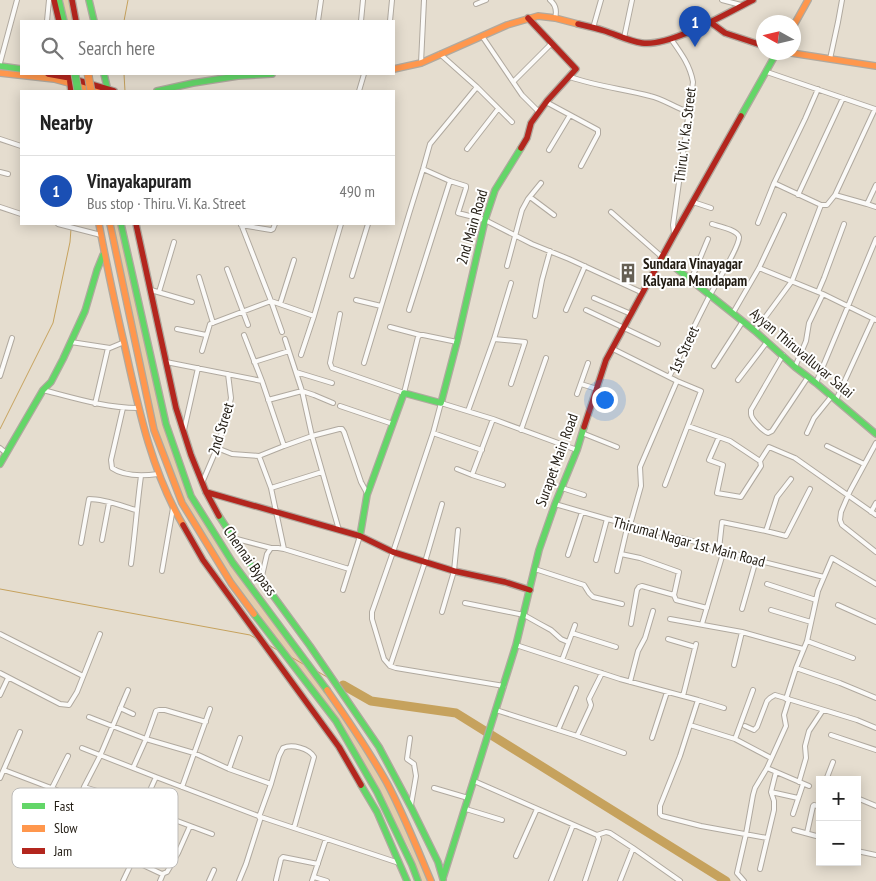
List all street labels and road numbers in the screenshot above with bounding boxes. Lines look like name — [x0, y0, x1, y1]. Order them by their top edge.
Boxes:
street label: Thiru. Vi. Ka. Street — [669, 86, 700, 184]
street label: 2nd Main Road — [452, 187, 491, 267]
street label: Ayyan Thiruvalluvar Salai — [746, 303, 858, 402]
street label: 1st Street — [664, 323, 703, 377]
street label: 2nd Street — [204, 400, 238, 457]
street label: Surapet Main Road — [531, 411, 582, 509]
street label: Thirumal Nagar 1st Main Road — [611, 512, 767, 571]
street label: Chennai Bypass — [220, 522, 281, 599]

